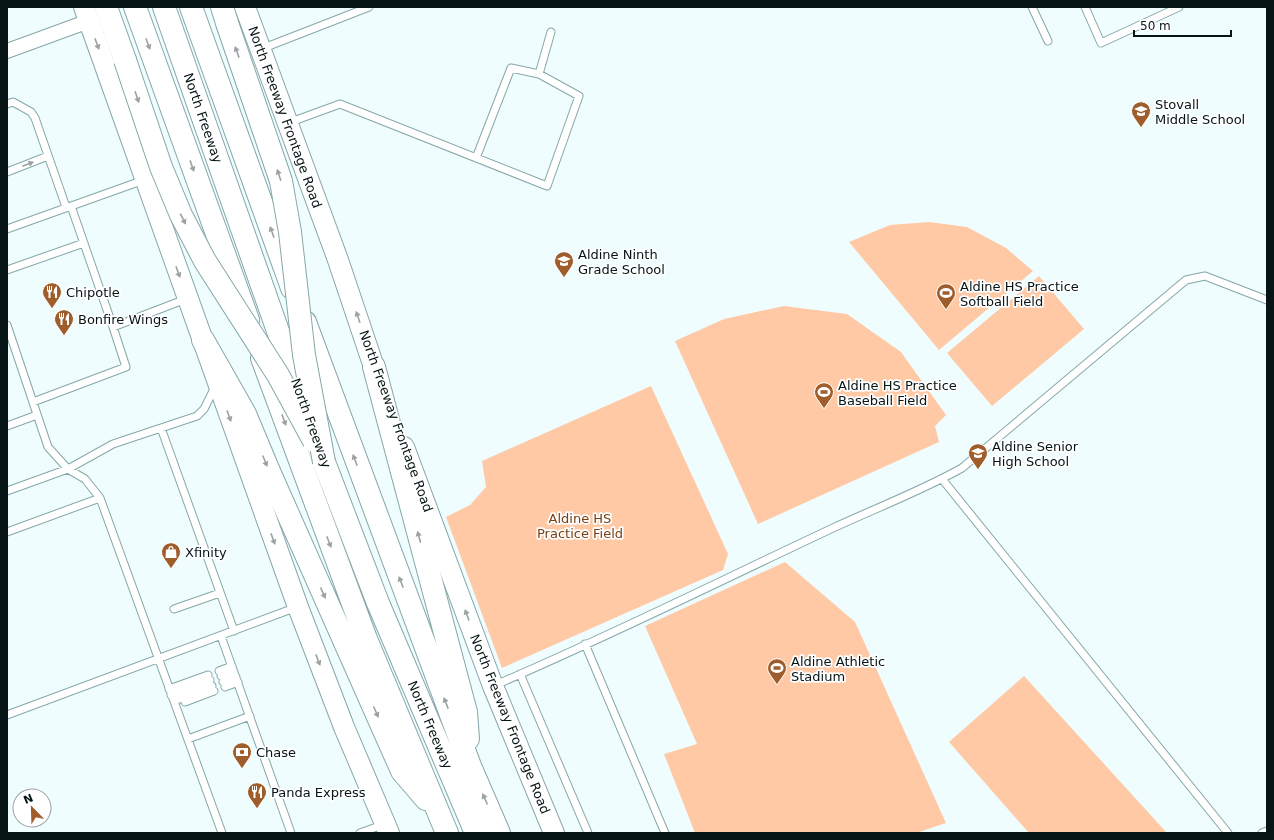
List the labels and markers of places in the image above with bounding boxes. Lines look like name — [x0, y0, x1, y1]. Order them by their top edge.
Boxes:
place label: Stovall Middle School — [1155, 97, 1245, 127]
school or university icon: Stovall Middle School — [1130, 100, 1152, 128]
place label: Aldine Ninth Grade School — [578, 247, 665, 277]
school or university icon: Aldine Ninth Grade School — [553, 250, 575, 278]
place label: Aldine HS Practice Softball Field — [960, 279, 1079, 309]
restaurant icon: Chipotle — [41, 281, 63, 309]
sports icon: Aldine HS Practice Softball Field — [935, 282, 957, 310]
place label: Chipotle — [66, 285, 120, 300]
restaurant icon: Bonfire Wings — [53, 308, 75, 336]
place label: Bonfire Wings — [78, 312, 168, 327]
place label: Aldine HS Practice Baseball Field — [838, 378, 957, 408]
sports icon: Aldine HS Practice Baseball Field — [813, 381, 835, 409]
place label: Aldine Senior High School — [992, 439, 1079, 469]
school or university icon: Aldine Senior High School — [967, 442, 989, 470]
shop icon: Xfinity — [160, 541, 182, 569]
place label: Xfinity — [185, 545, 227, 560]
place label: Aldine Athletic Stadium — [791, 654, 885, 684]
sports icon: Aldine Athletic Stadium — [766, 657, 788, 685]
bank icon: Chase — [231, 741, 253, 769]
place label: Chase — [256, 745, 296, 760]
restaurant icon: Panda Express — [246, 781, 268, 809]
place label: Panda Express — [271, 785, 366, 800]

